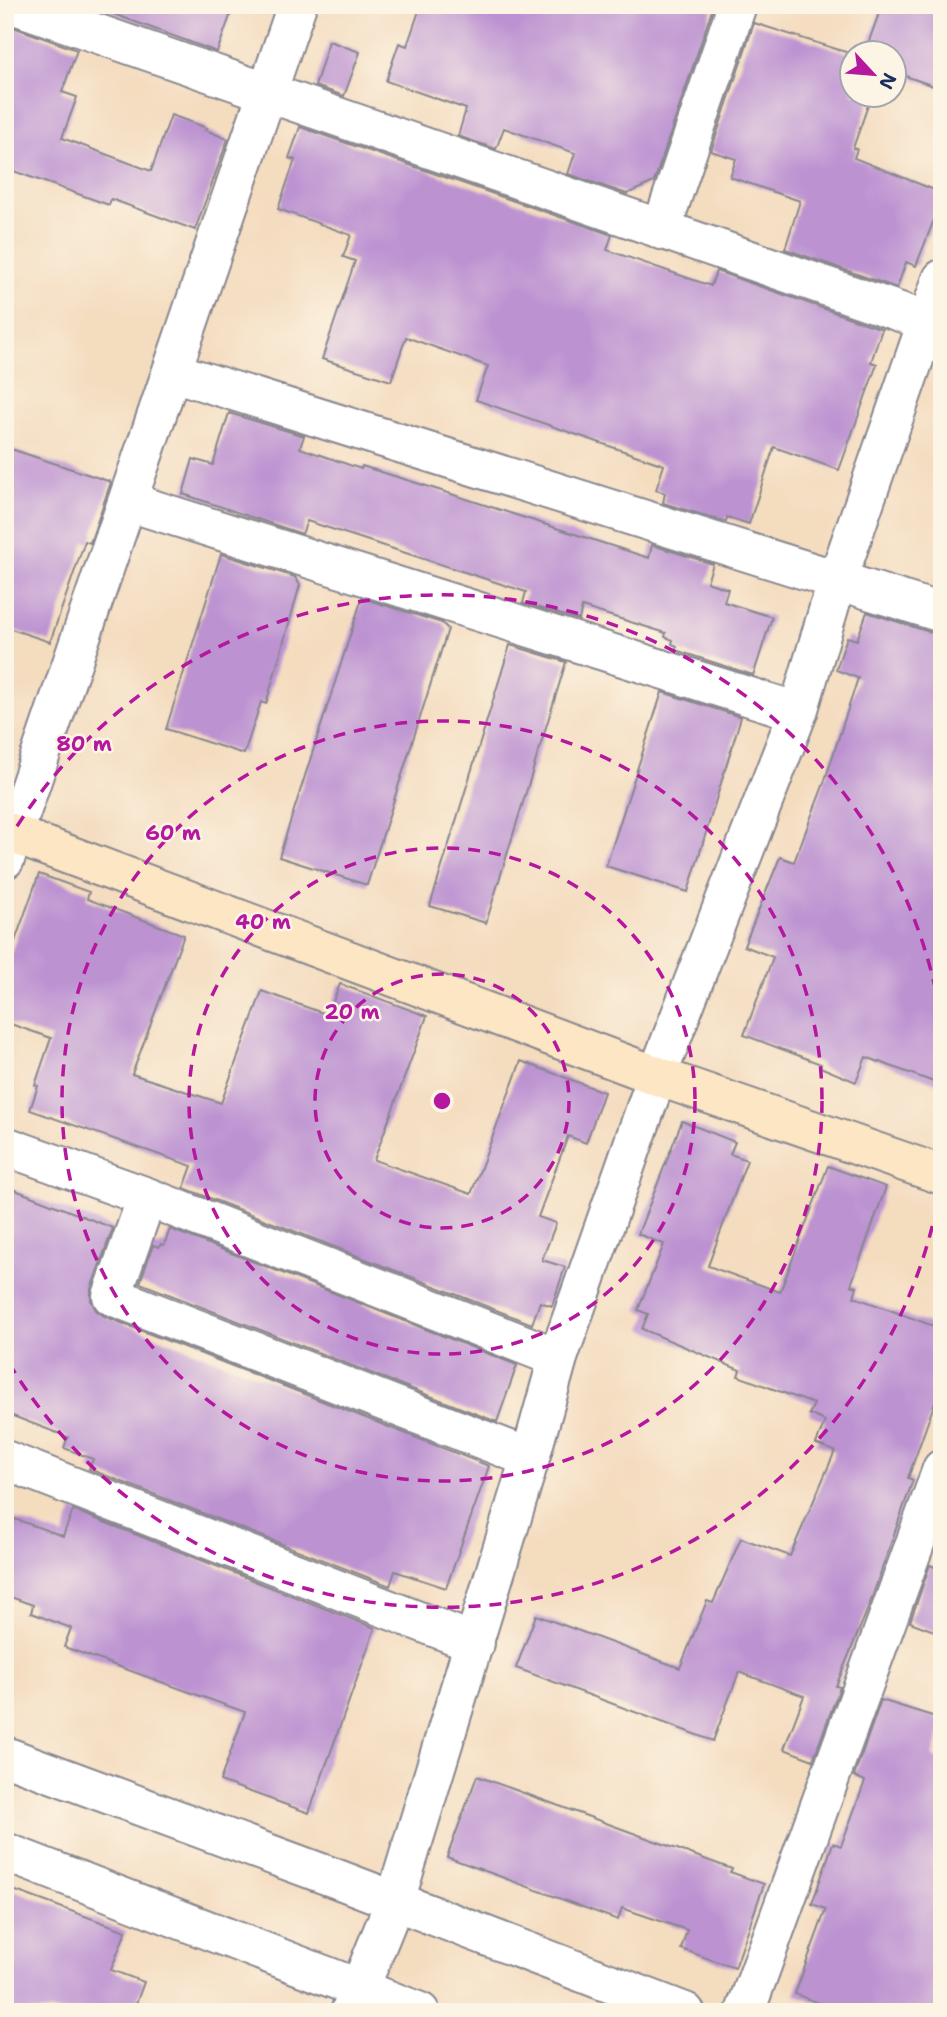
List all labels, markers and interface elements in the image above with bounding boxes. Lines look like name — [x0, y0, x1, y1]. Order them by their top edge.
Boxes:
north arrow — [838, 38, 908, 108]
text: N — [873, 69, 902, 93]
text: 80 m — [56, 730, 112, 758]
text: 60 m — [145, 819, 201, 847]
text: 40 m — [235, 908, 291, 936]
text: 20 m — [324, 998, 380, 1026]
centre of rings — [430, 1089, 454, 1113]

